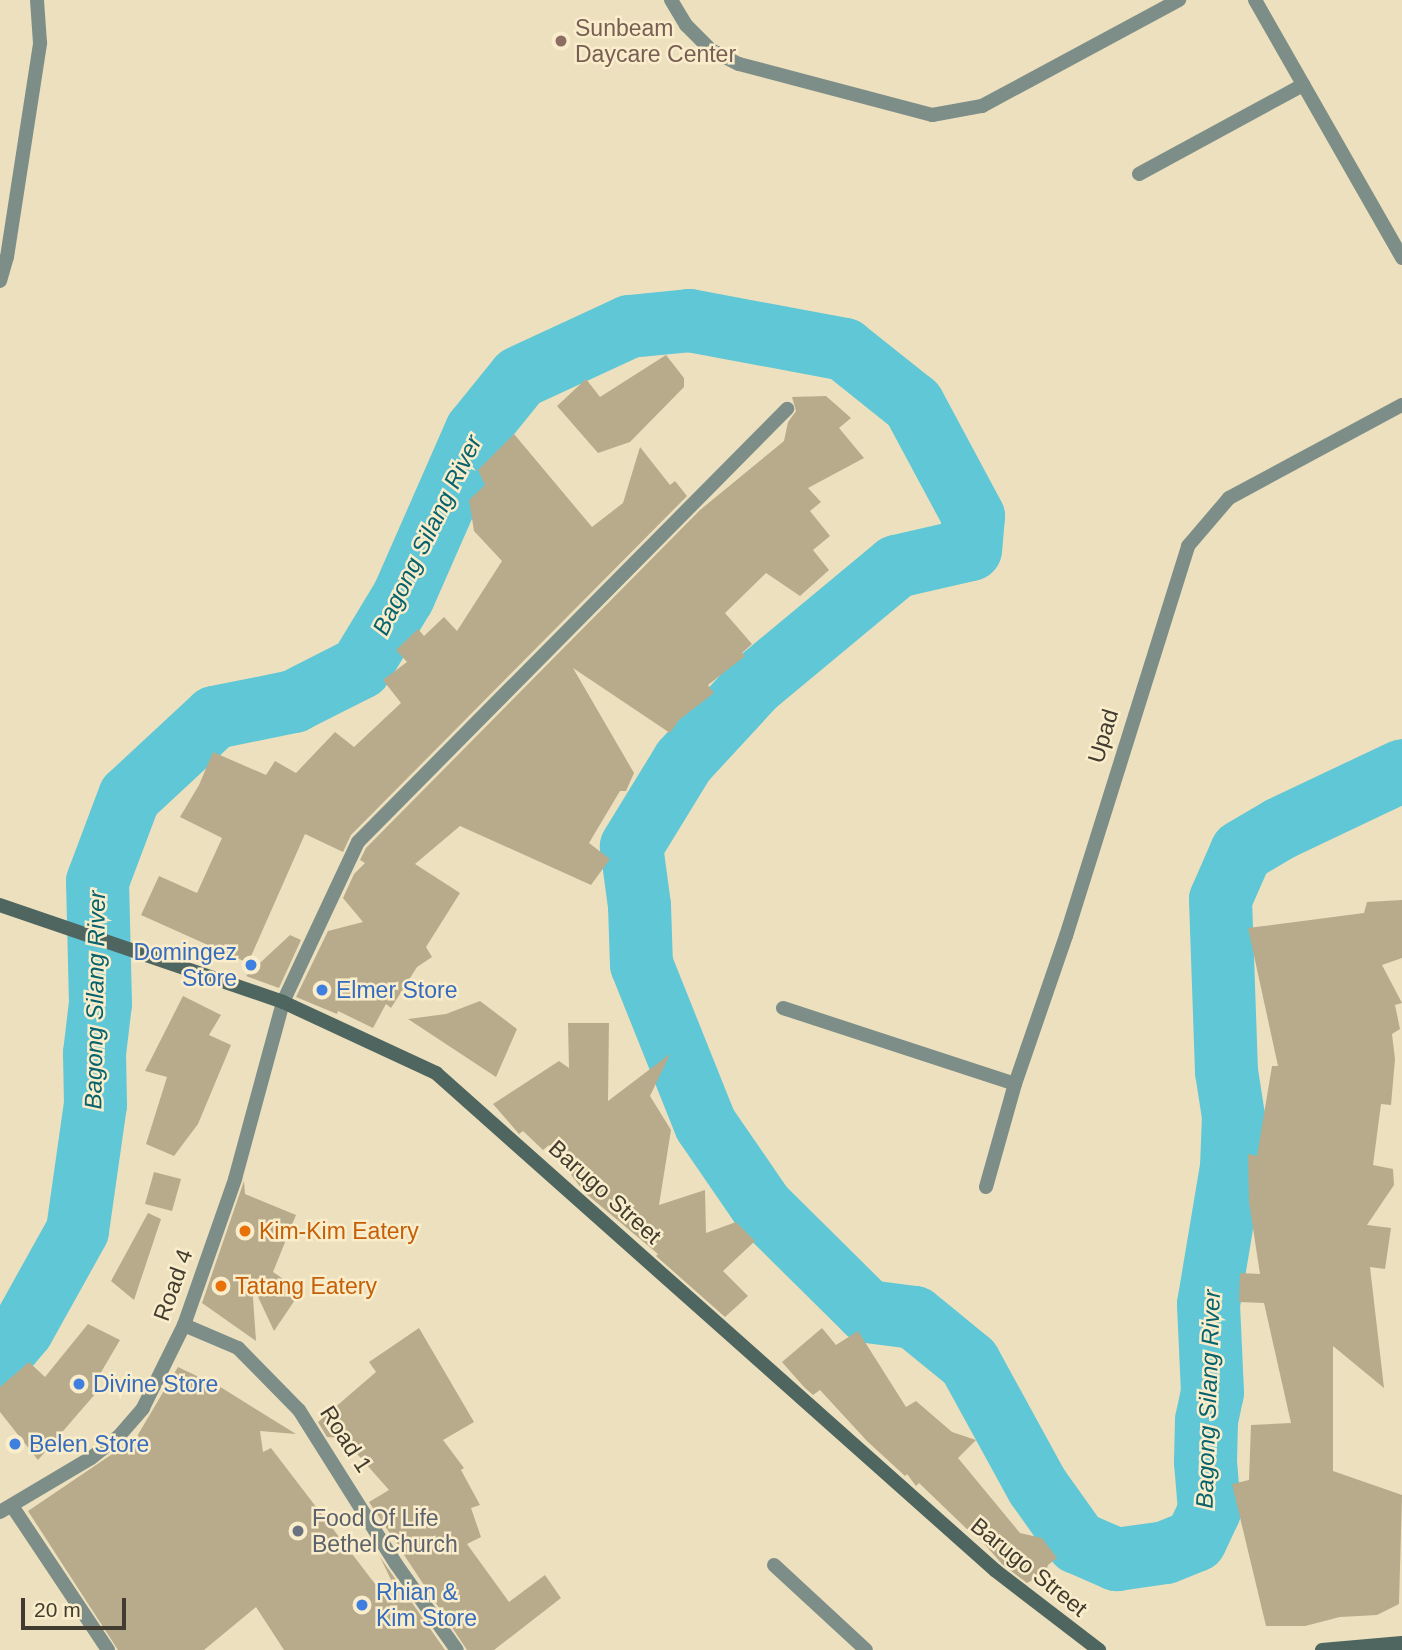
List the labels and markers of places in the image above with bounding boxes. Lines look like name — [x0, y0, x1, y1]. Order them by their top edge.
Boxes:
place label: Sunbeam Daycare Center — [575, 14, 736, 68]
marker: Sunbeam Daycare Center — [553, 33, 569, 49]
place label: Domingez Store — [133, 938, 237, 992]
marker: Domingez Store — [243, 957, 259, 973]
place label: Elmer Store — [336, 976, 457, 1004]
marker: Elmer Store — [314, 982, 330, 998]
place label: Kim-Kim Eatery — [259, 1217, 419, 1245]
marker: Kim-Kim Eatery — [237, 1223, 253, 1239]
place label: Tatang Eatery — [235, 1272, 377, 1300]
marker: Tatang Eatery — [213, 1278, 229, 1294]
place label: Divine Store — [93, 1370, 218, 1398]
marker: Divine Store — [71, 1376, 87, 1392]
place label: Belen Store — [29, 1430, 149, 1458]
marker: Belen Store — [7, 1436, 23, 1452]
place label: Food Of Life Bethel Church — [312, 1504, 458, 1558]
marker: Food Of Life Bethel Church — [290, 1523, 306, 1539]
place label: Rhian & Kim Store — [376, 1578, 477, 1632]
marker: Rhian & Kim Store — [354, 1597, 370, 1613]

